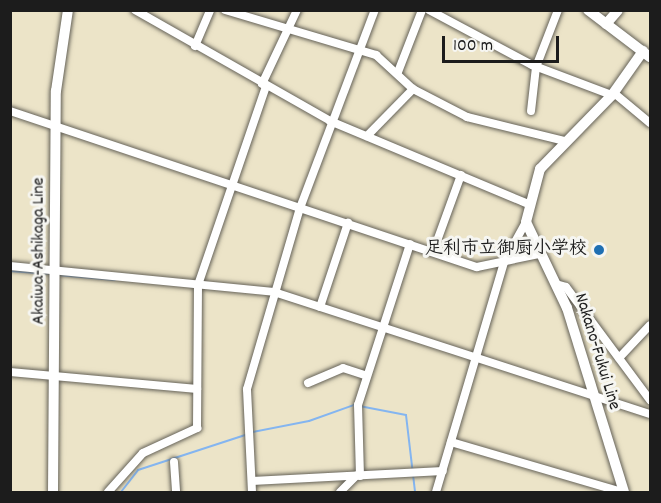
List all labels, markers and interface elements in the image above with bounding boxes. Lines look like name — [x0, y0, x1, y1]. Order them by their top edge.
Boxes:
scale bar — [445, 24, 562, 62]
text: 100 m — [453, 34, 493, 59]
street label: Akaiwa-Ashikaga Line — [29, 177, 51, 325]
place label: 足利市立御厨小学校 — [425, 239, 587, 261]
marker: 足利市立御厨小学校 — [592, 243, 606, 257]
street label: Nakano-Fukui Line — [568, 291, 624, 413]

